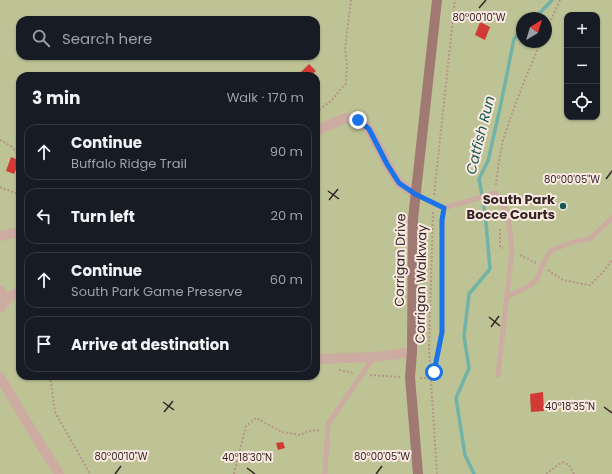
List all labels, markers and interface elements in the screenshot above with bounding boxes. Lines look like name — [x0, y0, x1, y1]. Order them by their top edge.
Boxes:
text: 80°00'10"W — [453, 10, 506, 25]
north arrow — [516, 12, 552, 48]
map controls — [564, 12, 600, 120]
button: + — [564, 12, 600, 48]
search box — [16, 16, 320, 60]
icon: search — [30, 27, 52, 49]
text: Search here — [62, 28, 152, 49]
button: − — [564, 48, 600, 84]
button: locate — [564, 84, 600, 120]
text: 3 min — [32, 86, 80, 110]
text: Walk · 170 m — [227, 88, 304, 107]
water label: Catfish Run — [461, 94, 499, 176]
route end — [349, 111, 367, 129]
text: Continue — [71, 132, 142, 153]
icon: ahead — [33, 141, 55, 163]
text: 90 m — [270, 142, 303, 161]
text: Buffalo Ridge Trail — [71, 154, 187, 173]
text: 80°00'05"W — [544, 172, 600, 187]
place label: South Park Bocce Courts — [467, 190, 555, 224]
marker: South Park Bocce Courts — [558, 201, 568, 211]
icon: left — [33, 205, 55, 227]
text: Turn left — [71, 206, 135, 227]
text: 20 m — [270, 206, 303, 225]
street label: Corrigan Drive — [390, 213, 410, 307]
street label: Corrigan Walkway — [410, 224, 432, 344]
text: Continue — [71, 260, 142, 281]
icon: ahead — [33, 269, 55, 291]
text: 60 m — [270, 270, 303, 289]
text: South Park Game Preserve — [71, 282, 242, 301]
icon: arrive — [33, 333, 55, 355]
text: Arrive at destination — [71, 334, 229, 355]
route start — [425, 363, 443, 381]
text: 40°18'35"N — [545, 399, 595, 414]
text: 80°00'10"W — [95, 449, 148, 464]
text: 80°00'05"W — [354, 449, 410, 464]
text: 40°18'30"N — [222, 450, 272, 465]

